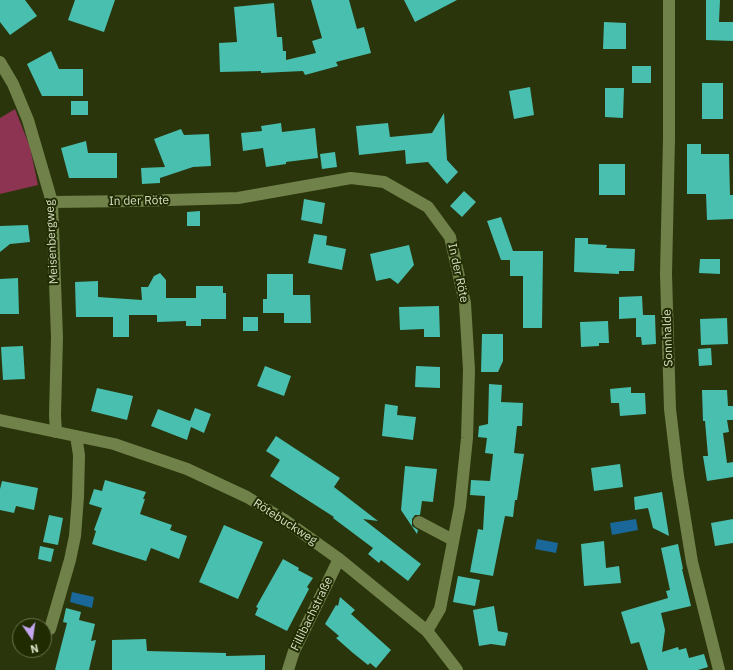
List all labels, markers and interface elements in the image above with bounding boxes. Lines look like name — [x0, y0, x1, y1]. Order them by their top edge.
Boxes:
street label: In der Röte — [109, 193, 169, 209]
street label: Meisenbergweg — [43, 199, 61, 285]
street label: In der Röte — [445, 242, 471, 304]
street label: Sonnhalde — [660, 309, 676, 367]
street label: Rötebuckweg — [250, 496, 320, 548]
street label: Fillibachstraße — [288, 575, 336, 653]
north arrow — [12, 618, 52, 658]
text: N — [29, 641, 40, 656]

